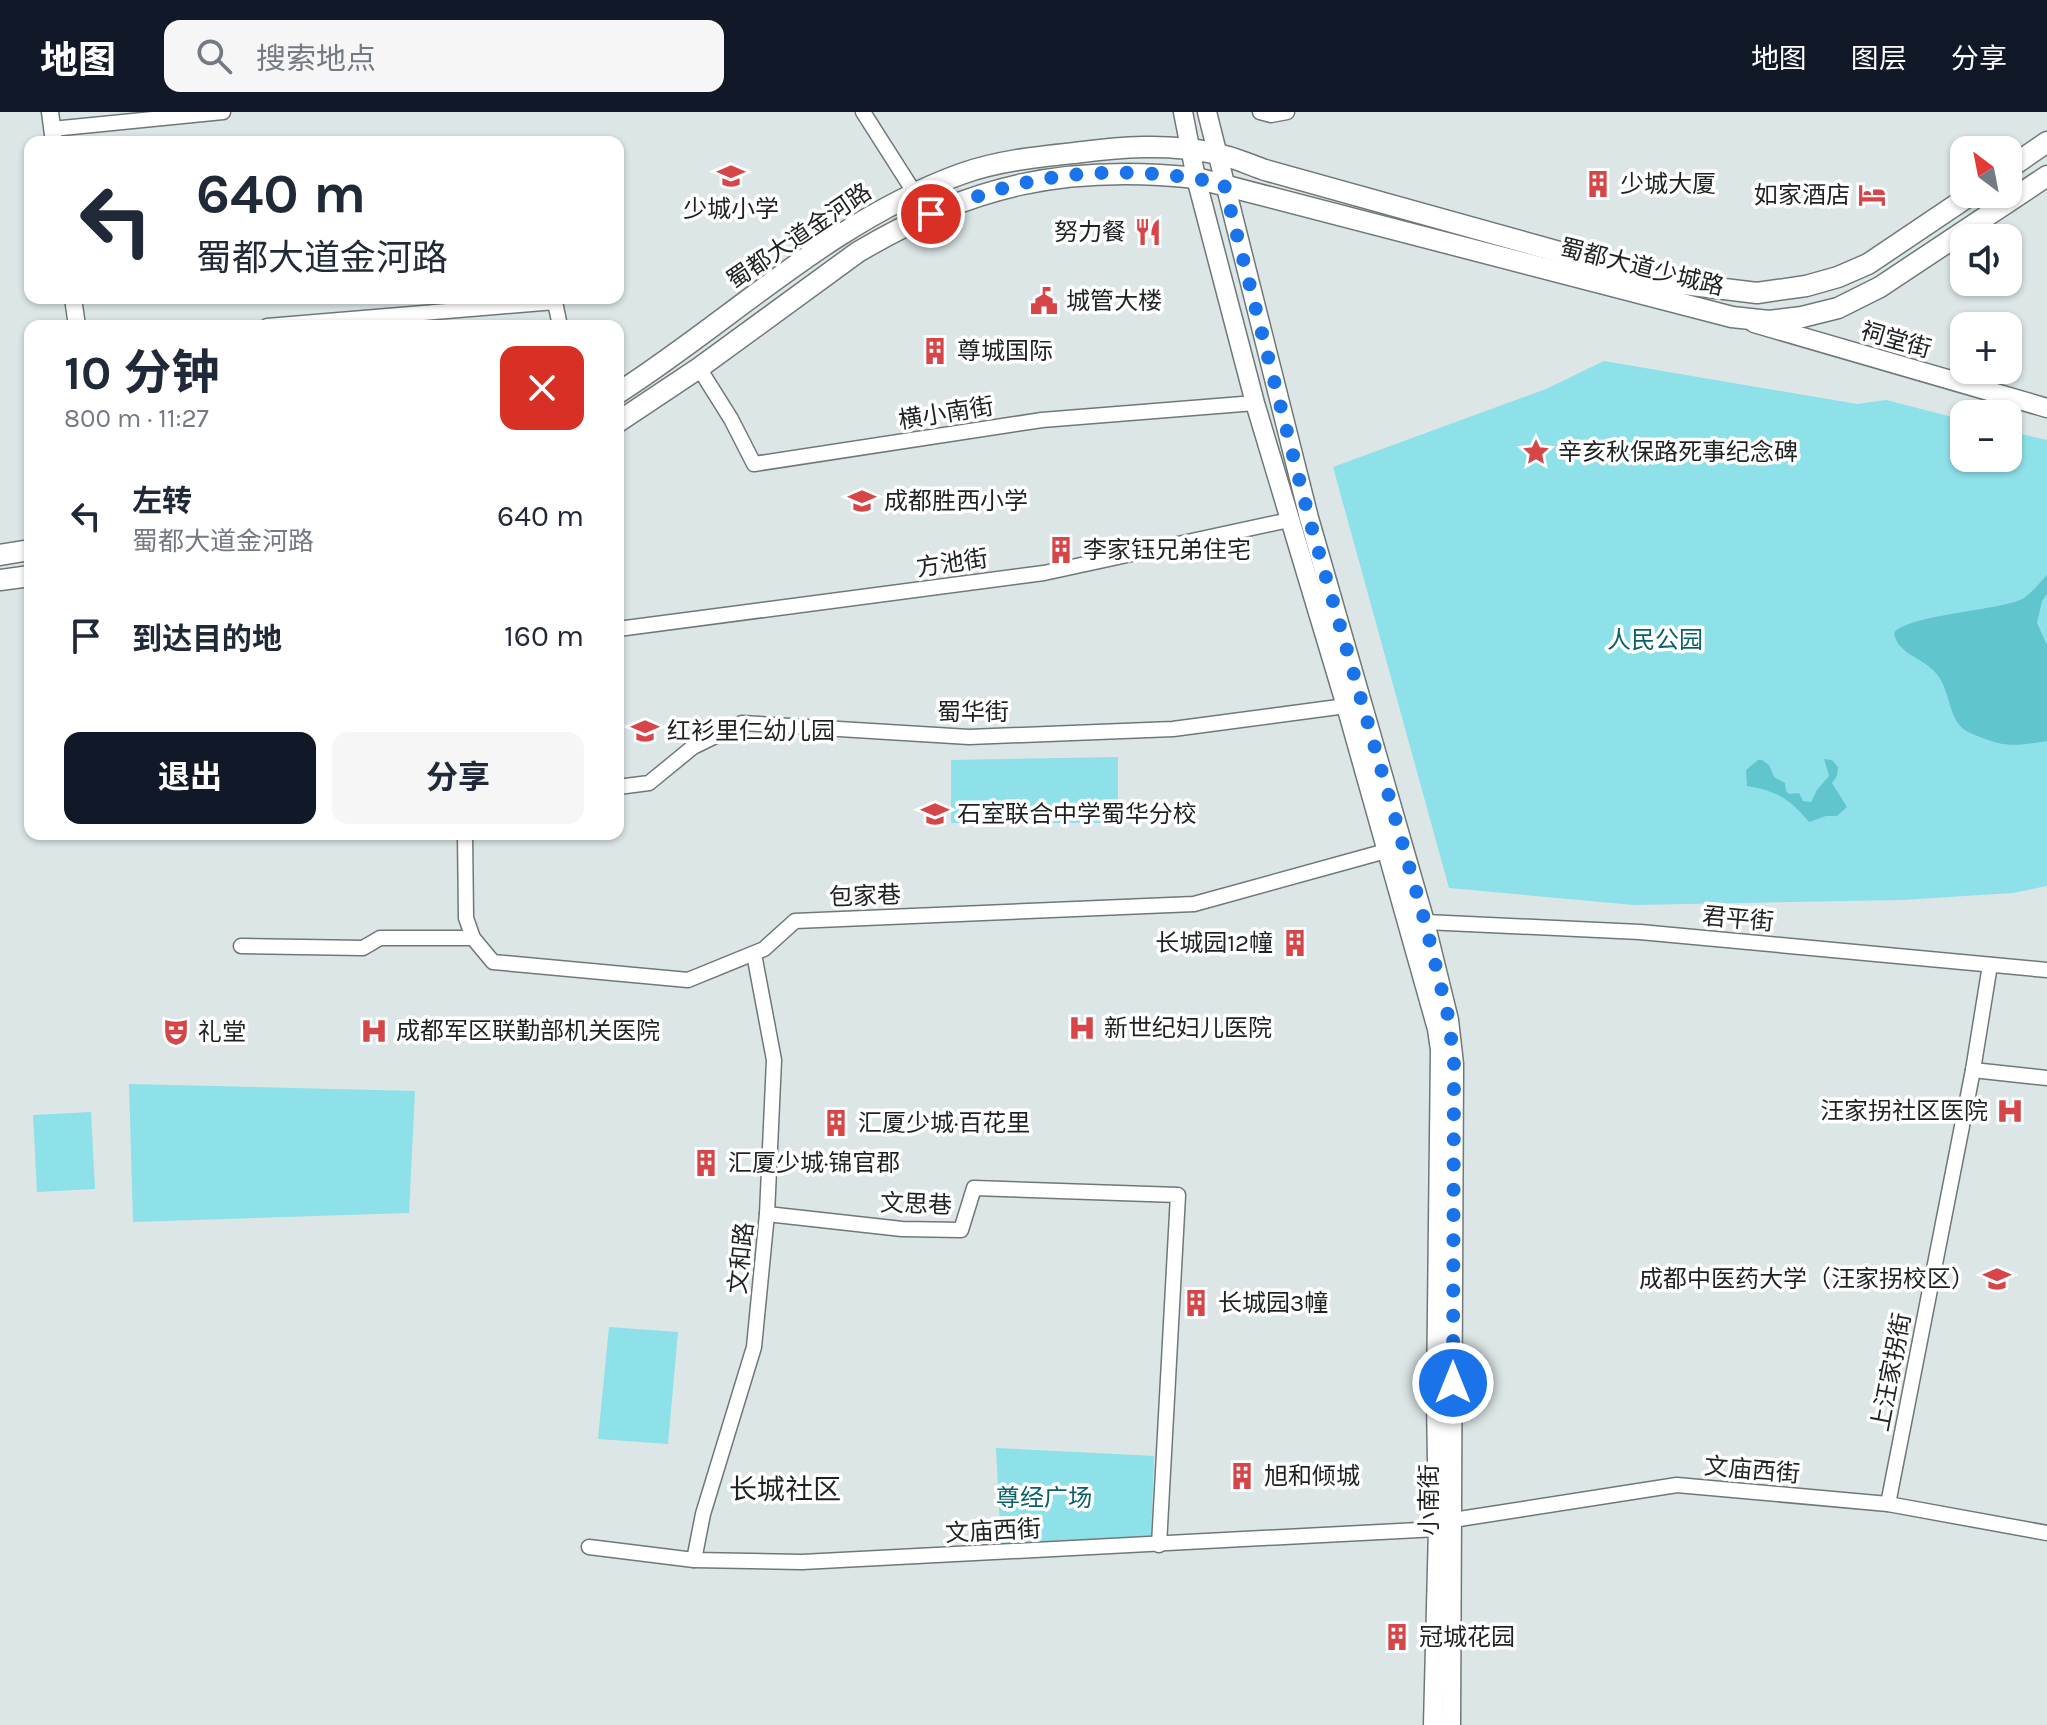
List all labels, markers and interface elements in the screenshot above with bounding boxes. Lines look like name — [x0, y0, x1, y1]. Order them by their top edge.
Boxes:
search box — [164, 20, 724, 92]
icon: search — [192, 34, 236, 78]
text: 地图 — [40, 38, 116, 83]
text: 搜索地点 — [256, 41, 376, 77]
text: 地图 — [1751, 42, 1807, 75]
text: 图层 — [1851, 42, 1907, 75]
text: 分享 — [1951, 42, 2007, 75]
north arrow — [1950, 136, 2022, 208]
map controls — [1950, 136, 2022, 472]
text: 640 m — [196, 161, 366, 226]
school or university icon: 少城小学 — [716, 161, 746, 191]
icon: left — [64, 168, 168, 272]
building icon: 少城大厦 — [1583, 169, 1613, 199]
place label: 少城大厦 — [1620, 170, 1716, 198]
street label: 蜀都大道金河路 — [722, 177, 876, 295]
pin — [897, 180, 965, 248]
hotel icon: 如家酒店 — [1857, 180, 1887, 210]
place label: 如家酒店 — [1754, 181, 1850, 209]
icon: arrive — [909, 192, 953, 236]
place label: 少城小学 — [683, 195, 779, 223]
restaurant icon: 努力餐 — [1133, 217, 1163, 247]
place label: 努力餐 — [1054, 218, 1126, 246]
button: sound — [1950, 224, 2022, 296]
street label: 蜀都大道少城路 — [1557, 233, 1727, 301]
text: 蜀都大道金河路 — [196, 237, 448, 279]
public building icon: 城管大楼 — [1029, 286, 1059, 316]
place label: 城管大楼 — [1066, 287, 1162, 315]
button: + — [1950, 312, 2022, 384]
street label: 祠堂街 — [1858, 317, 1934, 363]
building icon: 尊城国际 — [920, 336, 950, 366]
place label: 尊城国际 — [957, 337, 1053, 365]
text: 10 分钟 — [64, 345, 220, 401]
button: close — [500, 346, 584, 430]
street label: 横小南街 — [896, 392, 996, 434]
button: − — [1950, 400, 2022, 472]
text: 800 m · 11:27 — [64, 403, 209, 434]
place icon: 辛亥秋保路死事纪念碑 — [1521, 437, 1551, 467]
place label: 辛亥秋保路死事纪念碑 — [1558, 438, 1798, 466]
text: 左转 — [132, 483, 192, 519]
school or university icon: 成都胜西小学 — [847, 486, 877, 516]
place label: 成都胜西小学 — [884, 487, 1028, 515]
icon: left — [64, 494, 108, 538]
text: 640 m — [497, 498, 584, 534]
text: 蜀都大道金河路 — [132, 526, 314, 557]
building icon: 李家钰兄弟住宅 — [1046, 535, 1076, 565]
place label: 李家钰兄弟住宅 — [1083, 536, 1251, 564]
street label: 方池街 — [914, 544, 990, 582]
icon: arrive — [64, 614, 108, 658]
text: 160 m — [504, 618, 584, 654]
text: 到达目的地 — [132, 621, 282, 657]
park label: 人民公园 — [1607, 626, 1703, 654]
street label: 蜀华街 — [937, 698, 1009, 726]
school or university icon: 红衫里仁幼儿园 — [630, 716, 660, 746]
place label: 红衫里仁幼儿园 — [667, 717, 835, 745]
button: 退出 — [64, 732, 316, 824]
button: 分享 — [332, 732, 584, 824]
school or university icon: 石室联合中学蜀华分校 — [920, 799, 950, 829]
place label: 石室联合中学蜀华分校 — [957, 800, 1197, 828]
street label: 包家巷 — [829, 881, 901, 911]
street label: 君平街 — [1701, 902, 1775, 936]
building icon: 长城园12幢 — [1280, 928, 1310, 958]
place label: 长城园12幢 — [1155, 929, 1273, 957]
hospital icon: 新世纪妇儿医院 — [1067, 1013, 1097, 1043]
place label: 新世纪妇儿医院 — [1104, 1014, 1272, 1042]
hospital icon: 成都军区联勤部机关医院 — [359, 1016, 389, 1046]
theatre icon: 礼堂 — [161, 1017, 191, 1047]
place label: 成都军区联勤部机关医院 — [396, 1017, 660, 1045]
place label: 礼堂 — [198, 1018, 246, 1046]
hospital icon: 汪家拐社区医院 — [1995, 1096, 2025, 1126]
place label: 汪家拐社区医院 — [1820, 1097, 1988, 1125]
building icon: 汇厦少城·百花里 — [821, 1108, 851, 1138]
place label: 汇厦少城·百花里 — [858, 1109, 1030, 1137]
building icon: 汇厦少城·锦官郡 — [691, 1148, 721, 1178]
place label: 汇厦少城·锦官郡 — [728, 1149, 900, 1177]
street label: 文思巷 — [880, 1189, 952, 1219]
street label: 文和路 — [723, 1221, 759, 1295]
school or university icon: 成都中医药大学（汪家拐校区） — [1982, 1264, 2012, 1294]
place label: 成都中医药大学（汪家拐校区） — [1639, 1265, 1975, 1293]
building icon: 长城园3幢 — [1181, 1288, 1211, 1318]
place label: 长城园3幢 — [1218, 1289, 1328, 1317]
street label: 上汪家拐街 — [1866, 1310, 1916, 1434]
position arrow — [1411, 1341, 1495, 1425]
street label: 文庙西街 — [1703, 1452, 1801, 1488]
building icon: 旭和倾城 — [1227, 1461, 1257, 1491]
place label: 旭和倾城 — [1264, 1462, 1360, 1490]
street label: 小南街 — [1415, 1464, 1443, 1536]
district label: 长城社区 — [729, 1473, 841, 1506]
park label: 尊经广场 — [996, 1484, 1092, 1512]
street label: 文庙西街 — [944, 1515, 1042, 1547]
building icon: 冠城花园 — [1382, 1622, 1412, 1652]
place label: 冠城花园 — [1419, 1623, 1515, 1651]

